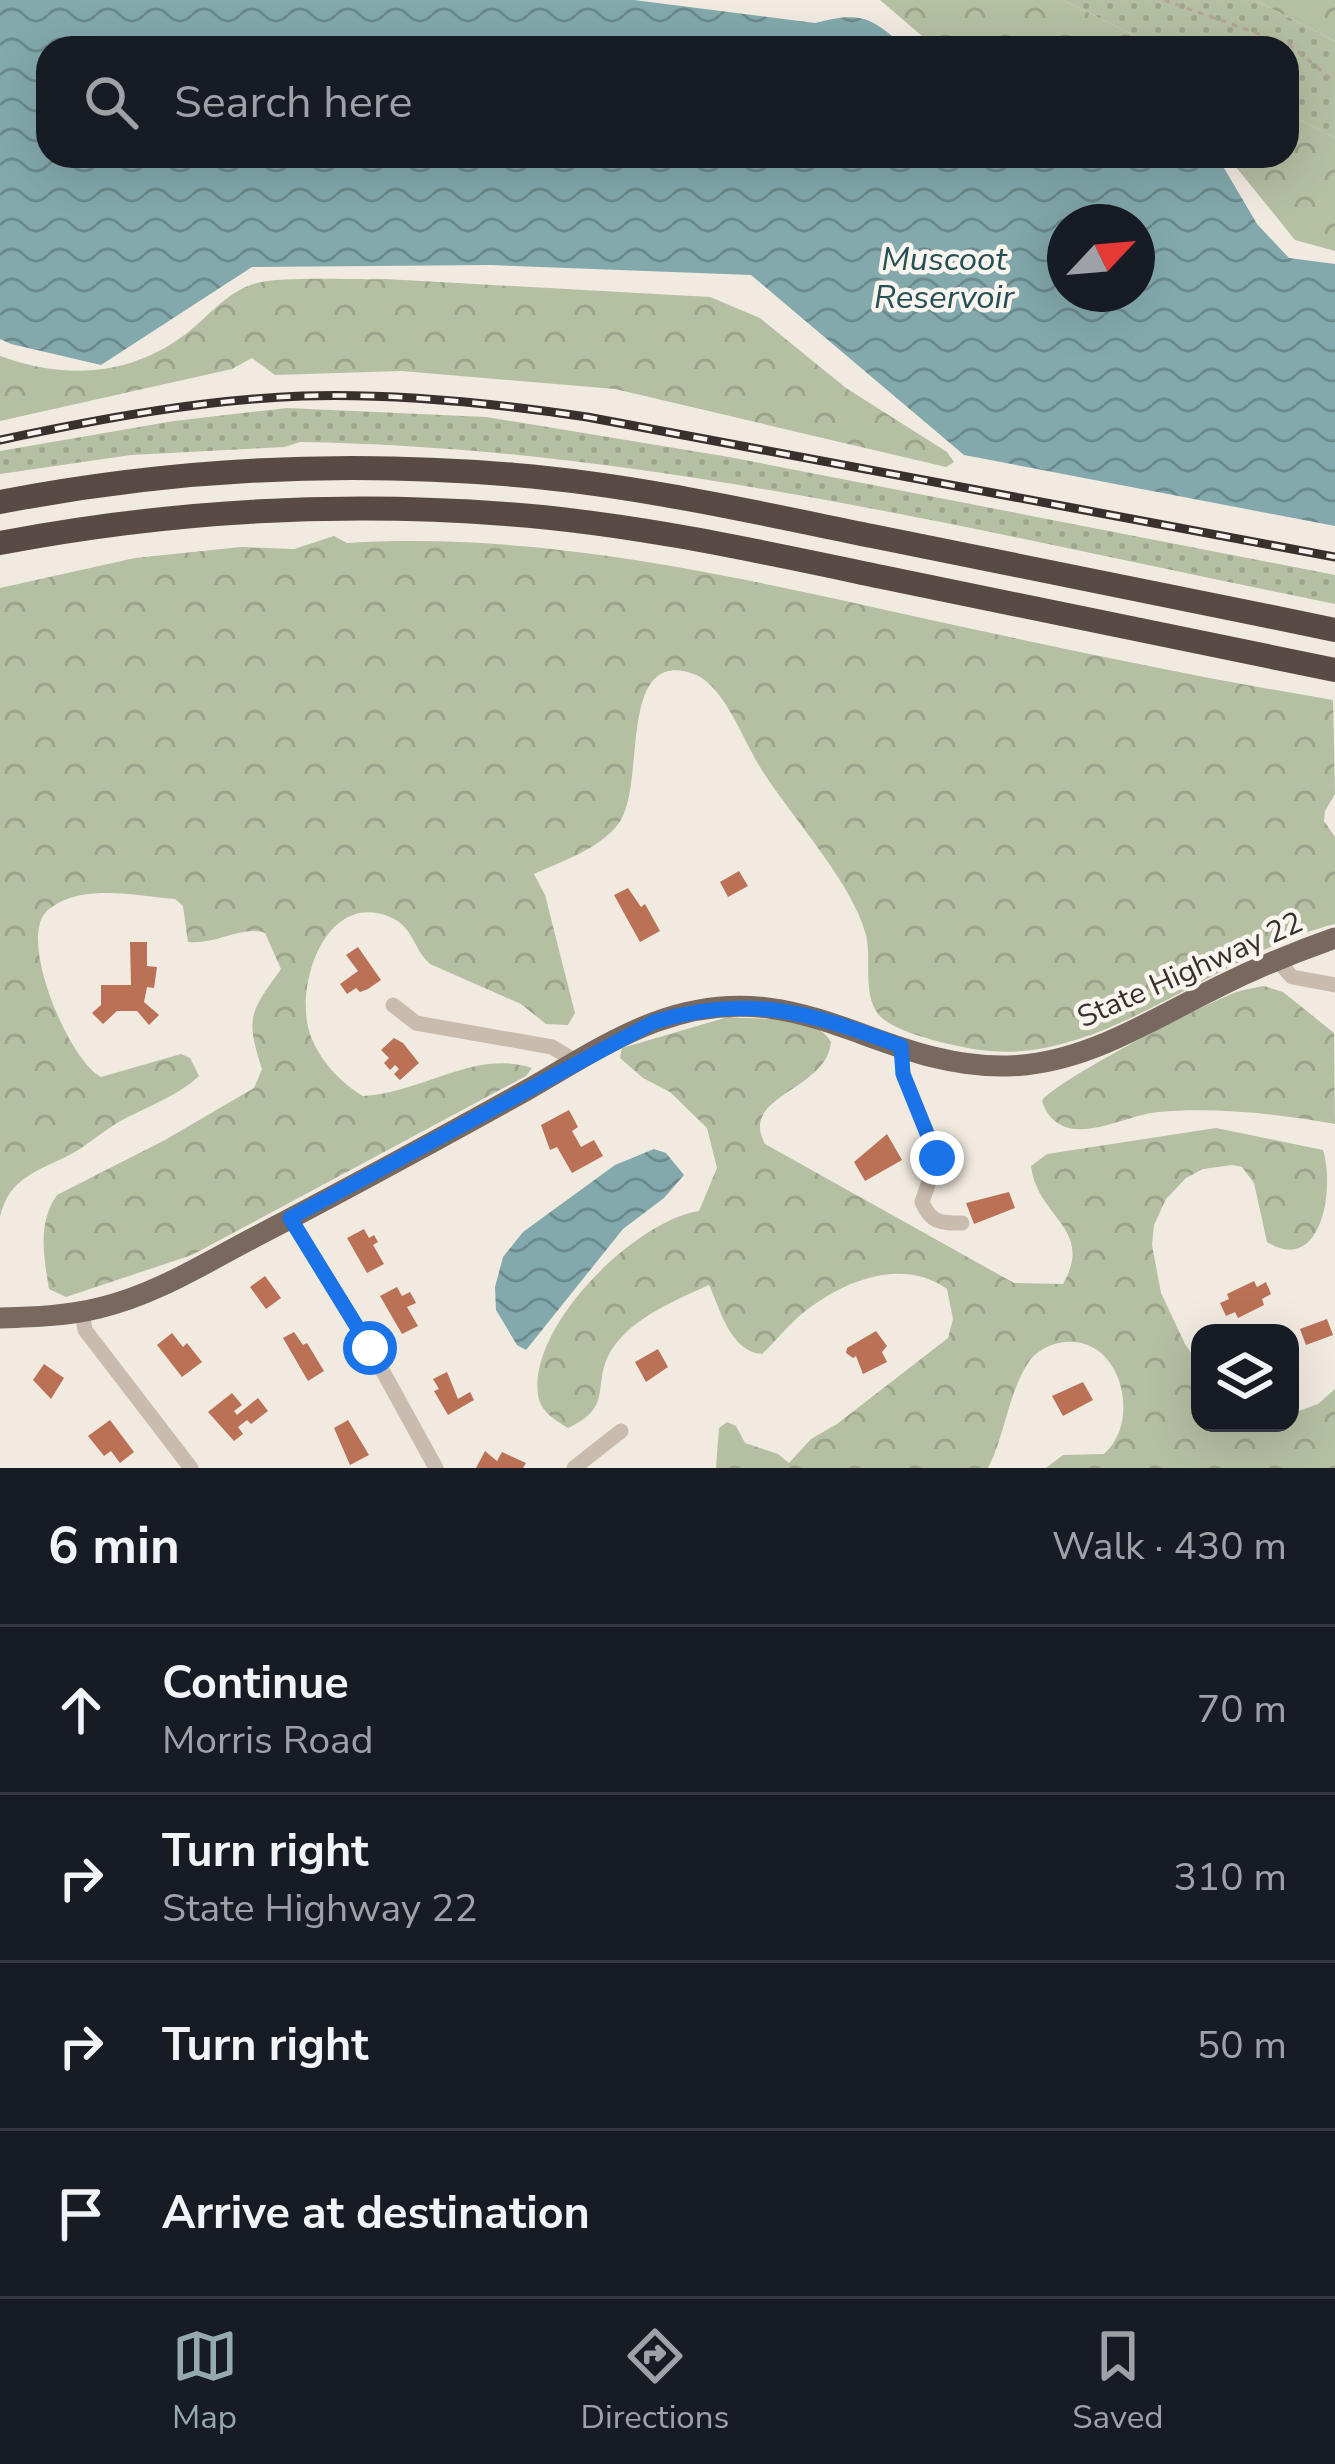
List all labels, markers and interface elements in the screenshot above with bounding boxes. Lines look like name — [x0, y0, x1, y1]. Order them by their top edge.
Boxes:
search box — [36, 36, 1299, 168]
icon: search — [78, 69, 144, 135]
text: Search here — [174, 72, 413, 133]
north arrow — [1047, 204, 1155, 312]
water label: Muscoot Reservoir — [874, 237, 1015, 320]
street label: State Highway 22 — [1071, 902, 1309, 1038]
route end — [910, 1131, 964, 1185]
route start — [343, 1321, 397, 1375]
map controls — [1191, 1324, 1299, 1432]
button: layers — [1191, 1324, 1299, 1432]
text: 6 min — [48, 1511, 180, 1581]
text: Walk · 430 m — [1052, 1520, 1287, 1573]
text: Continue — [162, 1653, 349, 1714]
icon: ahead — [48, 1677, 114, 1743]
text: 70 m — [1197, 1683, 1287, 1736]
text: Morris Road — [162, 1714, 374, 1767]
text: Turn right — [162, 1821, 369, 1882]
icon: right — [48, 1845, 114, 1911]
text: 310 m — [1173, 1851, 1287, 1904]
text: State Highway 22 — [162, 1882, 478, 1935]
icon: right — [48, 2013, 114, 2079]
text: Turn right — [162, 2015, 369, 2076]
text: 50 m — [1197, 2019, 1287, 2072]
icon: arrive — [48, 2181, 114, 2247]
text: Arrive at destination — [162, 2183, 590, 2244]
tab: Map — [172, 2323, 238, 2440]
tab: Directions — [581, 2323, 729, 2440]
tab: Saved — [1072, 2323, 1163, 2440]

